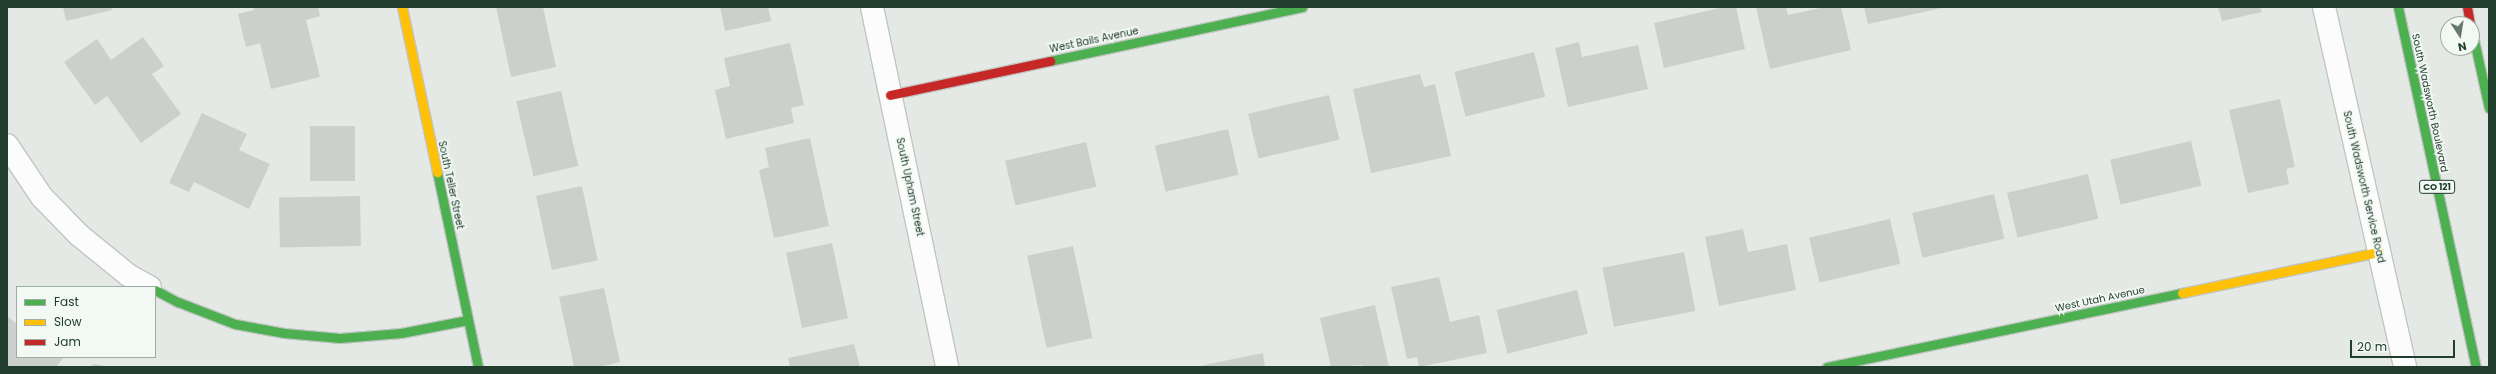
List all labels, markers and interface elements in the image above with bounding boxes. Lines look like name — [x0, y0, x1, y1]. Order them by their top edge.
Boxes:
north arrow — [2440, 16, 2480, 56]
street label: West Bails Avenue — [1048, 25, 1140, 55]
street label: South Wadsworth Boulevard — [2409, 33, 2451, 173]
text: N — [2457, 38, 2468, 55]
street label: South Wadsworth Service Road — [2341, 110, 2387, 264]
street label: South Upham Street — [894, 137, 926, 237]
street label: South Teller Street — [436, 140, 466, 230]
road number: CO 121 — [2419, 180, 2455, 194]
street label: West Utah Avenue — [2054, 284, 2146, 314]
legend — [16, 286, 156, 358]
text: Fast — [54, 293, 79, 310]
text: Slow — [54, 313, 82, 330]
scale bar — [2352, 332, 2457, 358]
text: Jam — [54, 333, 81, 350]
text: 20 m — [2357, 338, 2387, 355]

